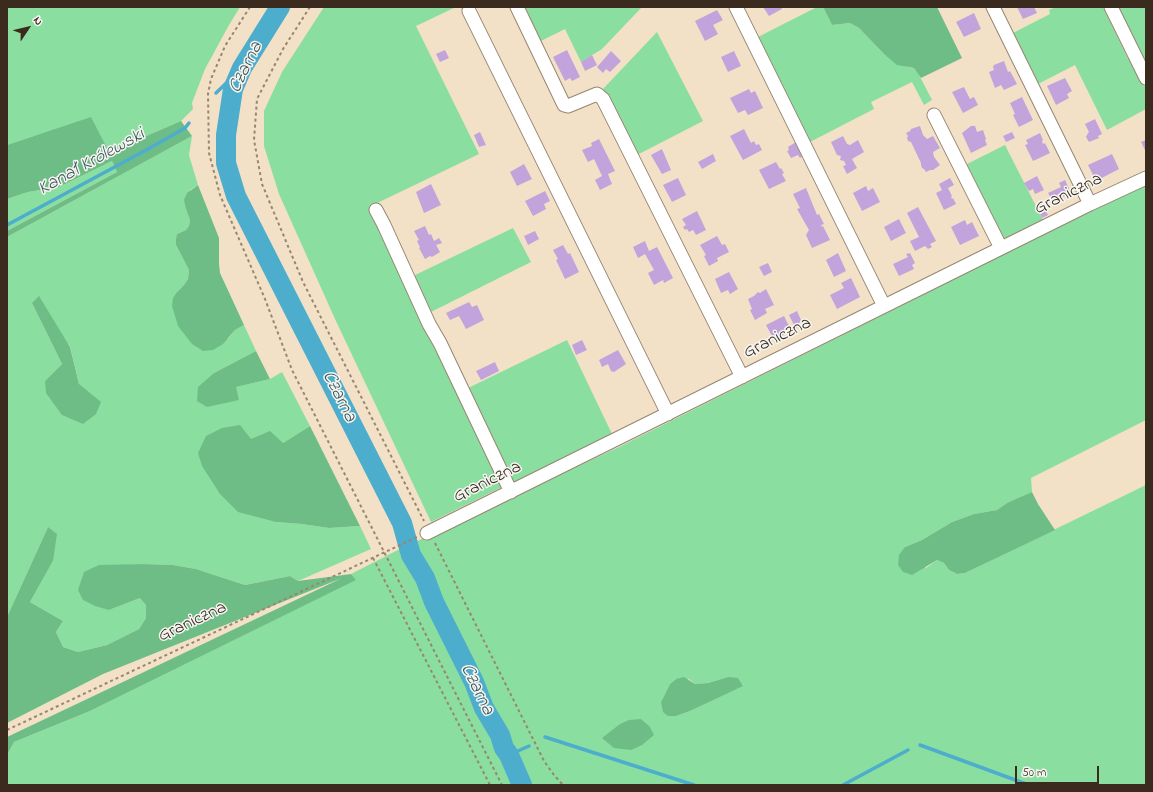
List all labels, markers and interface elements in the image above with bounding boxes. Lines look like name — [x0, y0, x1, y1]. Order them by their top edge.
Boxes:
north arrow — [8, 8, 48, 48]
text: N — [29, 13, 47, 29]
water label: Czarna — [225, 39, 269, 97]
water label: Kanał Królewski — [35, 124, 149, 202]
street label: Graniczna — [1032, 169, 1106, 221]
street label: Graniczna — [741, 313, 815, 365]
water label: Czarna — [316, 368, 360, 426]
street label: Graniczna — [451, 457, 525, 509]
street label: Graniczna — [155, 598, 231, 648]
water label: Czarna — [454, 661, 498, 719]
scale bar — [1017, 758, 1101, 784]
text: 50 m — [1022, 764, 1046, 782]

